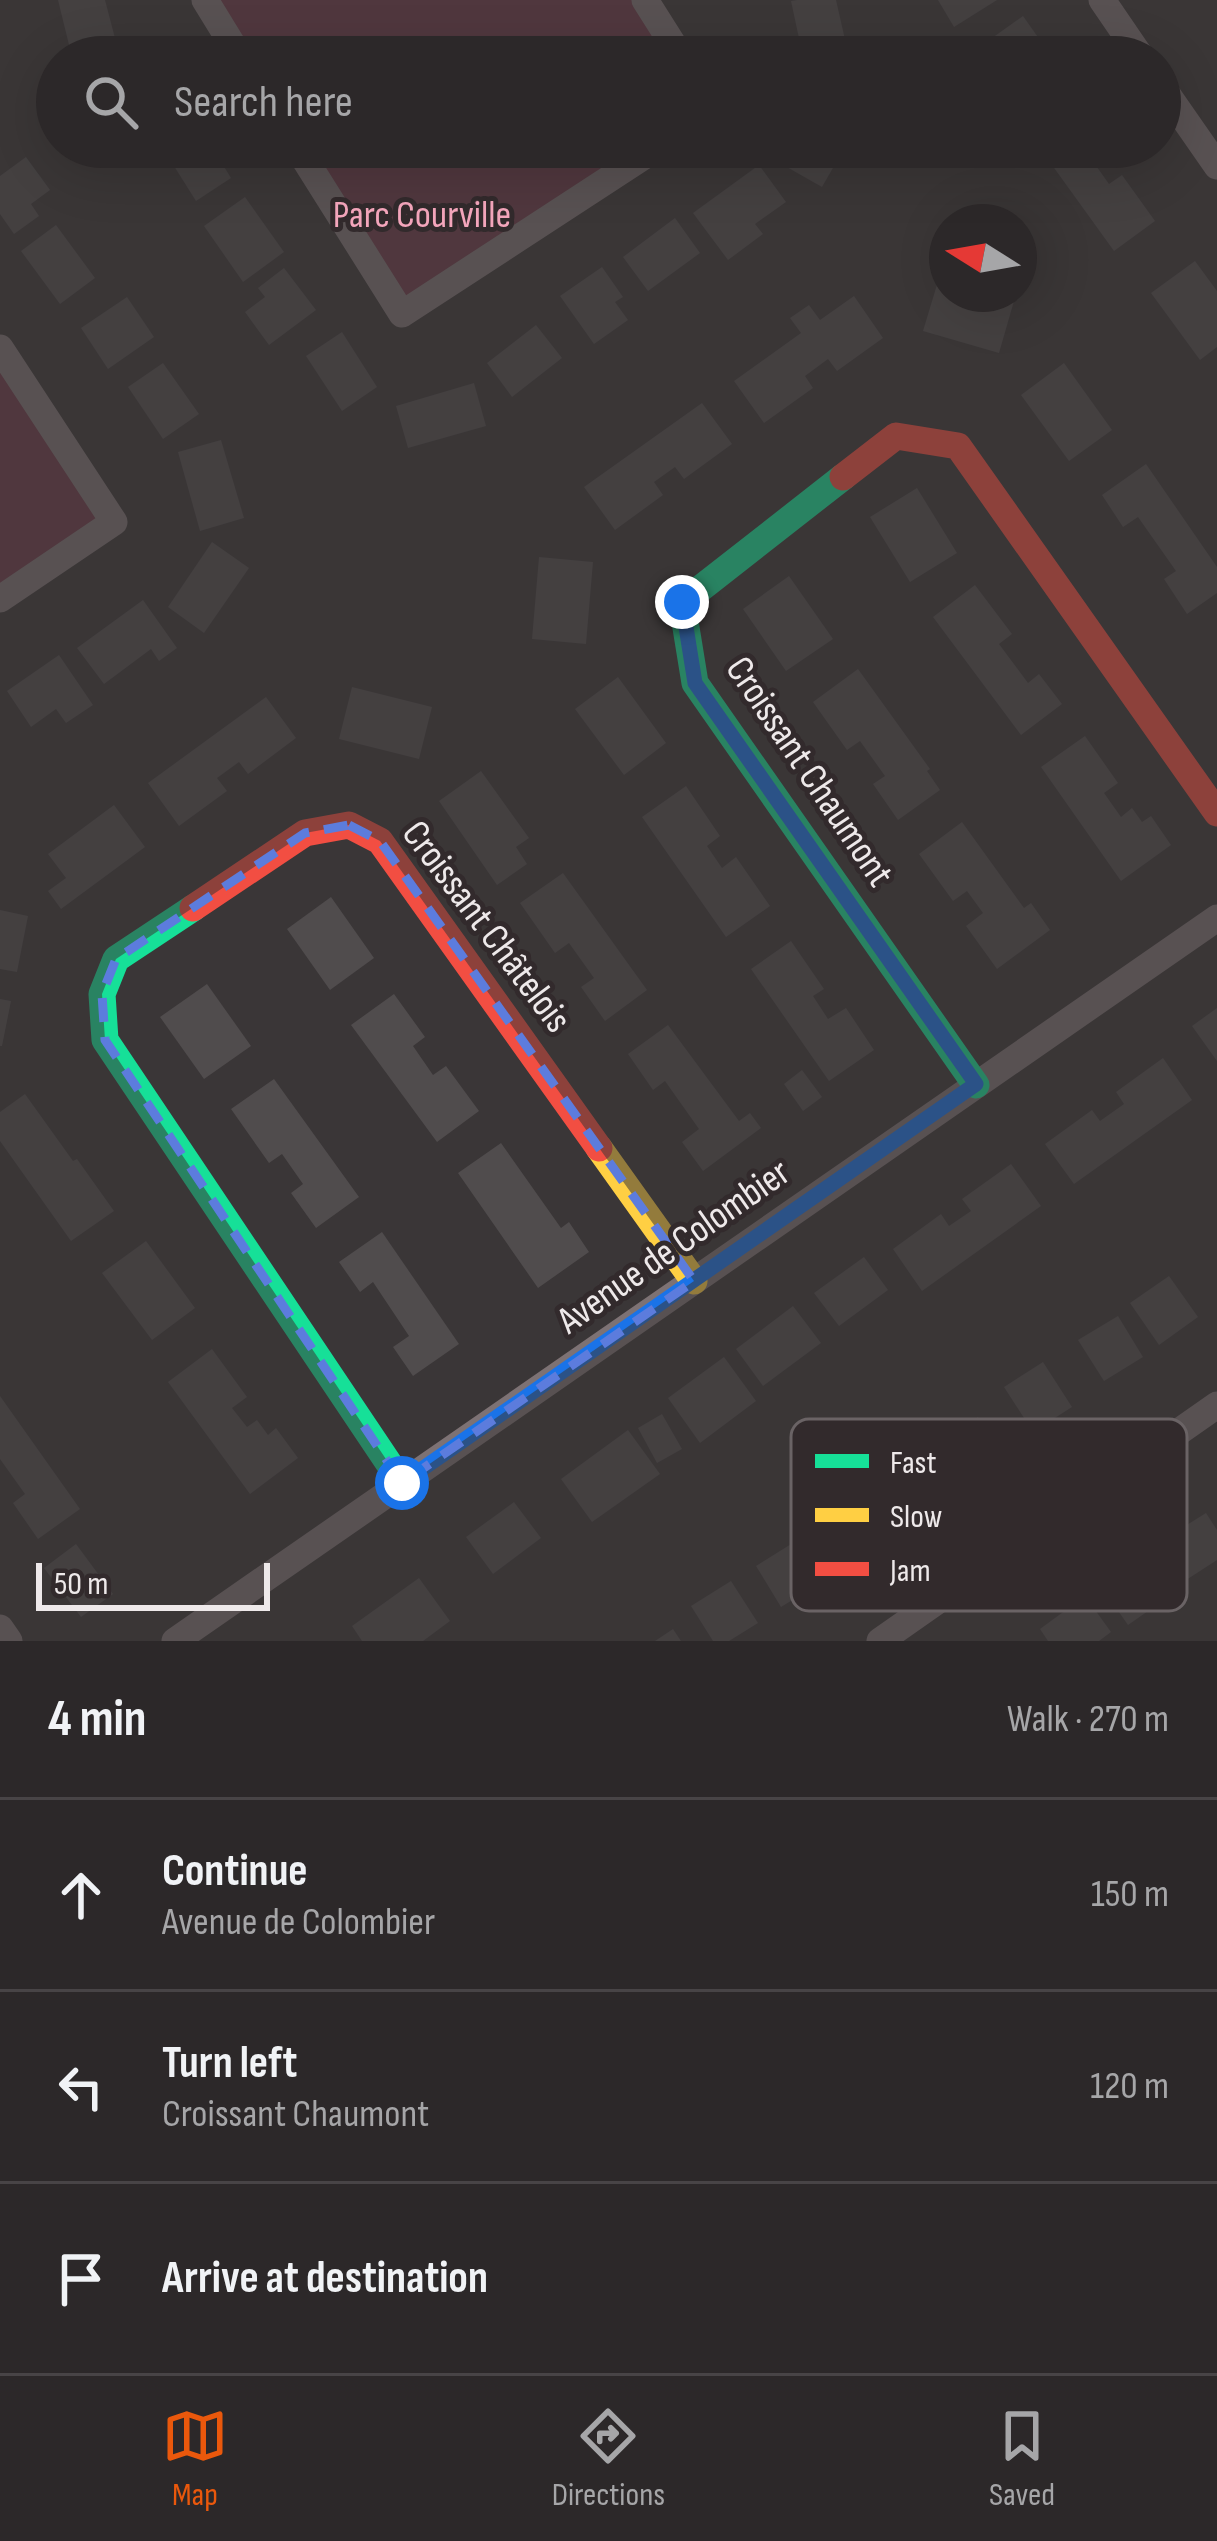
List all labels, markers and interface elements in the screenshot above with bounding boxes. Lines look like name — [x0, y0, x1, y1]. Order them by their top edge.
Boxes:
search box — [36, 36, 1181, 168]
icon: search — [78, 69, 144, 135]
text: Search here — [174, 75, 353, 130]
park label: Parc Courville — [333, 192, 511, 239]
north arrow — [929, 204, 1037, 312]
route end — [655, 575, 709, 629]
street label: Croissant Chaumont — [715, 648, 903, 896]
street label: Croissant Châtelois — [391, 812, 581, 1042]
street label: Avenue de Colombier — [548, 1149, 799, 1345]
legend — [791, 1419, 1187, 1611]
text: Fast — [890, 1443, 937, 1483]
route start — [375, 1456, 429, 1510]
text: Slow — [890, 1497, 942, 1537]
text: Jam — [889, 1551, 931, 1591]
scale bar — [36, 1557, 270, 1610]
text: 50 m — [54, 1564, 108, 1604]
text: 4 min — [48, 1689, 147, 1750]
text: Walk · 270 m — [1007, 1696, 1169, 1743]
text: Continue — [162, 1844, 308, 1899]
icon: ahead — [48, 1862, 114, 1928]
text: 150 m — [1091, 1871, 1169, 1918]
text: Avenue de Colombier — [162, 1899, 435, 1946]
text: Turn left — [162, 2036, 297, 2091]
icon: left — [48, 2054, 114, 2120]
text: 120 m — [1090, 2063, 1169, 2110]
text: Croissant Chaumont — [162, 2091, 429, 2138]
icon: arrive — [48, 2246, 114, 2312]
text: Arrive at destination — [162, 2251, 488, 2306]
tab: Map — [162, 2403, 228, 2515]
tab: Directions — [552, 2403, 665, 2515]
tab: Saved — [989, 2403, 1055, 2515]

